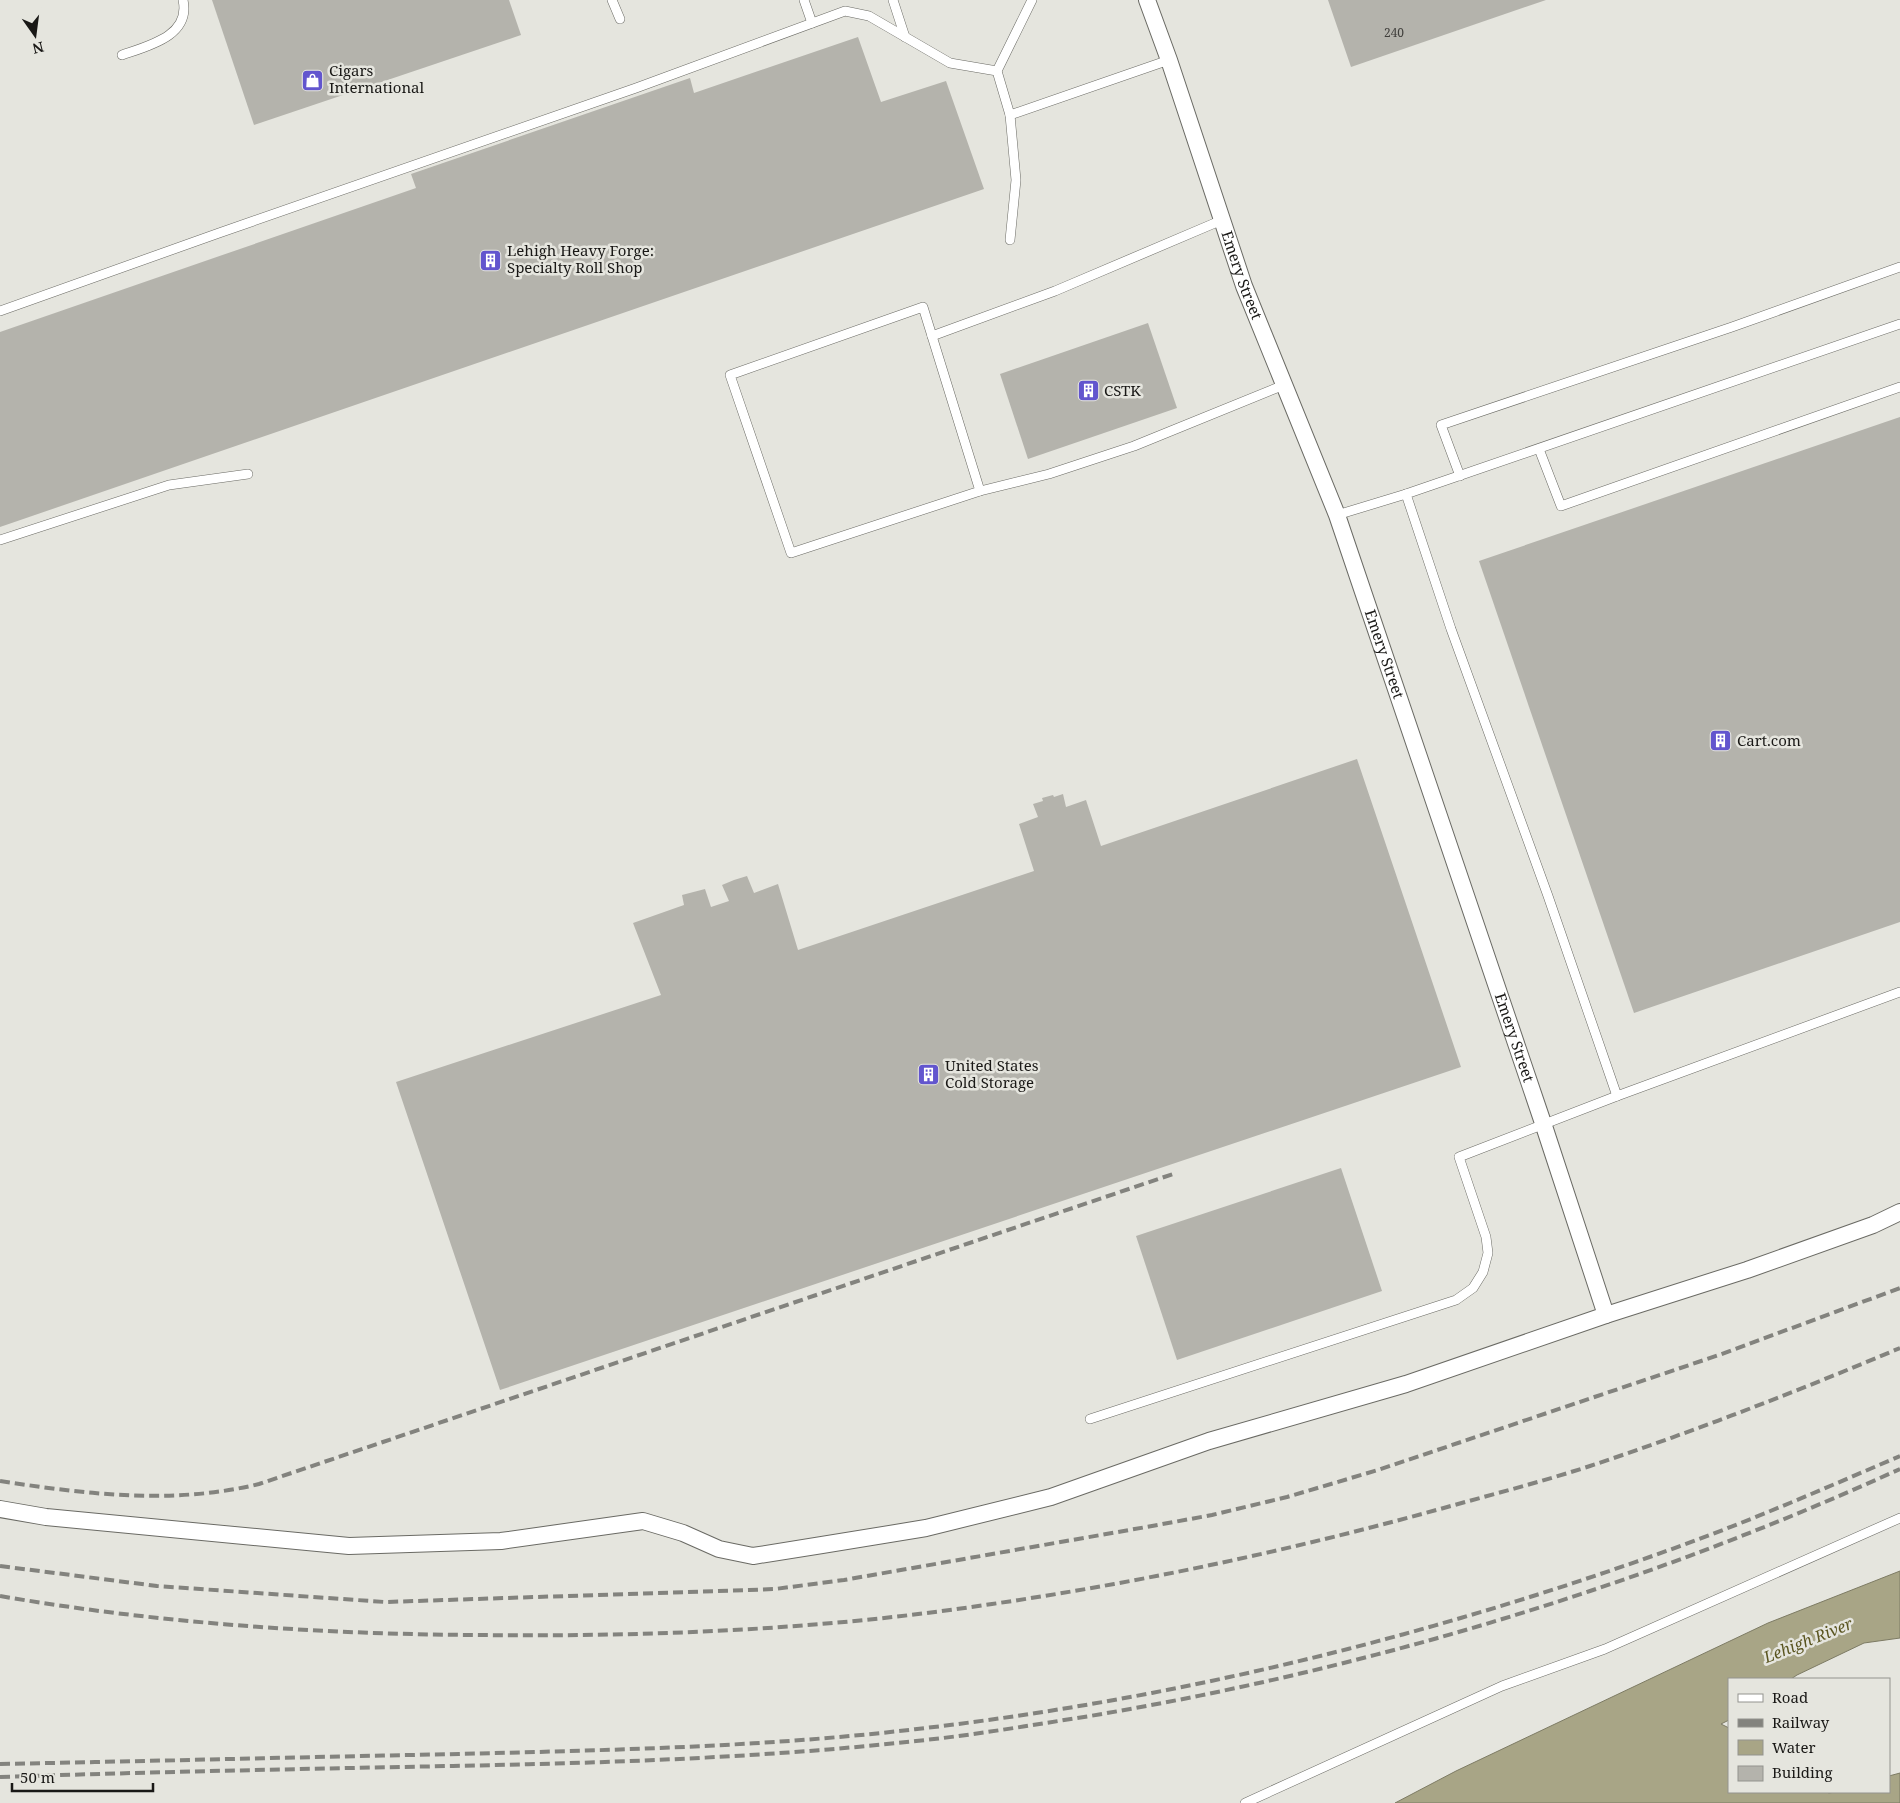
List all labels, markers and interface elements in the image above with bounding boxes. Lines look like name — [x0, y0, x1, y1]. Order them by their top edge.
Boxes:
north arrow — [10, 10, 60, 60]
house number: 240 — [1384, 24, 1404, 41]
text: N — [31, 38, 46, 59]
place label: Cigars International — [329, 60, 425, 97]
shop icon: Cigars International — [301, 68, 325, 92]
street label: Emery Street — [1217, 228, 1268, 322]
place label: Lehigh Heavy Forge: Specialty Roll Shop — [507, 240, 654, 277]
building icon: Lehigh Heavy Forge: Specialty Roll Shop — [479, 248, 503, 272]
building icon: CSTK — [1076, 379, 1100, 403]
place label: CSTK — [1104, 380, 1141, 400]
street label: Emery Street — [1361, 607, 1409, 701]
building icon: Cart.com — [1709, 729, 1733, 753]
place label: Cart.com — [1737, 730, 1801, 750]
street label: Emery Street — [1491, 990, 1539, 1085]
place label: United States Cold Storage — [945, 1055, 1039, 1092]
building icon: United States Cold Storage — [917, 1063, 941, 1087]
water label: Lehigh River — [1759, 1612, 1856, 1668]
legend — [1728, 1678, 1890, 1793]
text: Road — [1772, 1687, 1808, 1707]
text: Railway — [1772, 1712, 1830, 1732]
text: Water — [1772, 1737, 1815, 1757]
scale bar — [12, 1760, 154, 1792]
text: Building — [1772, 1762, 1833, 1782]
text: 50 m — [20, 1767, 55, 1787]

